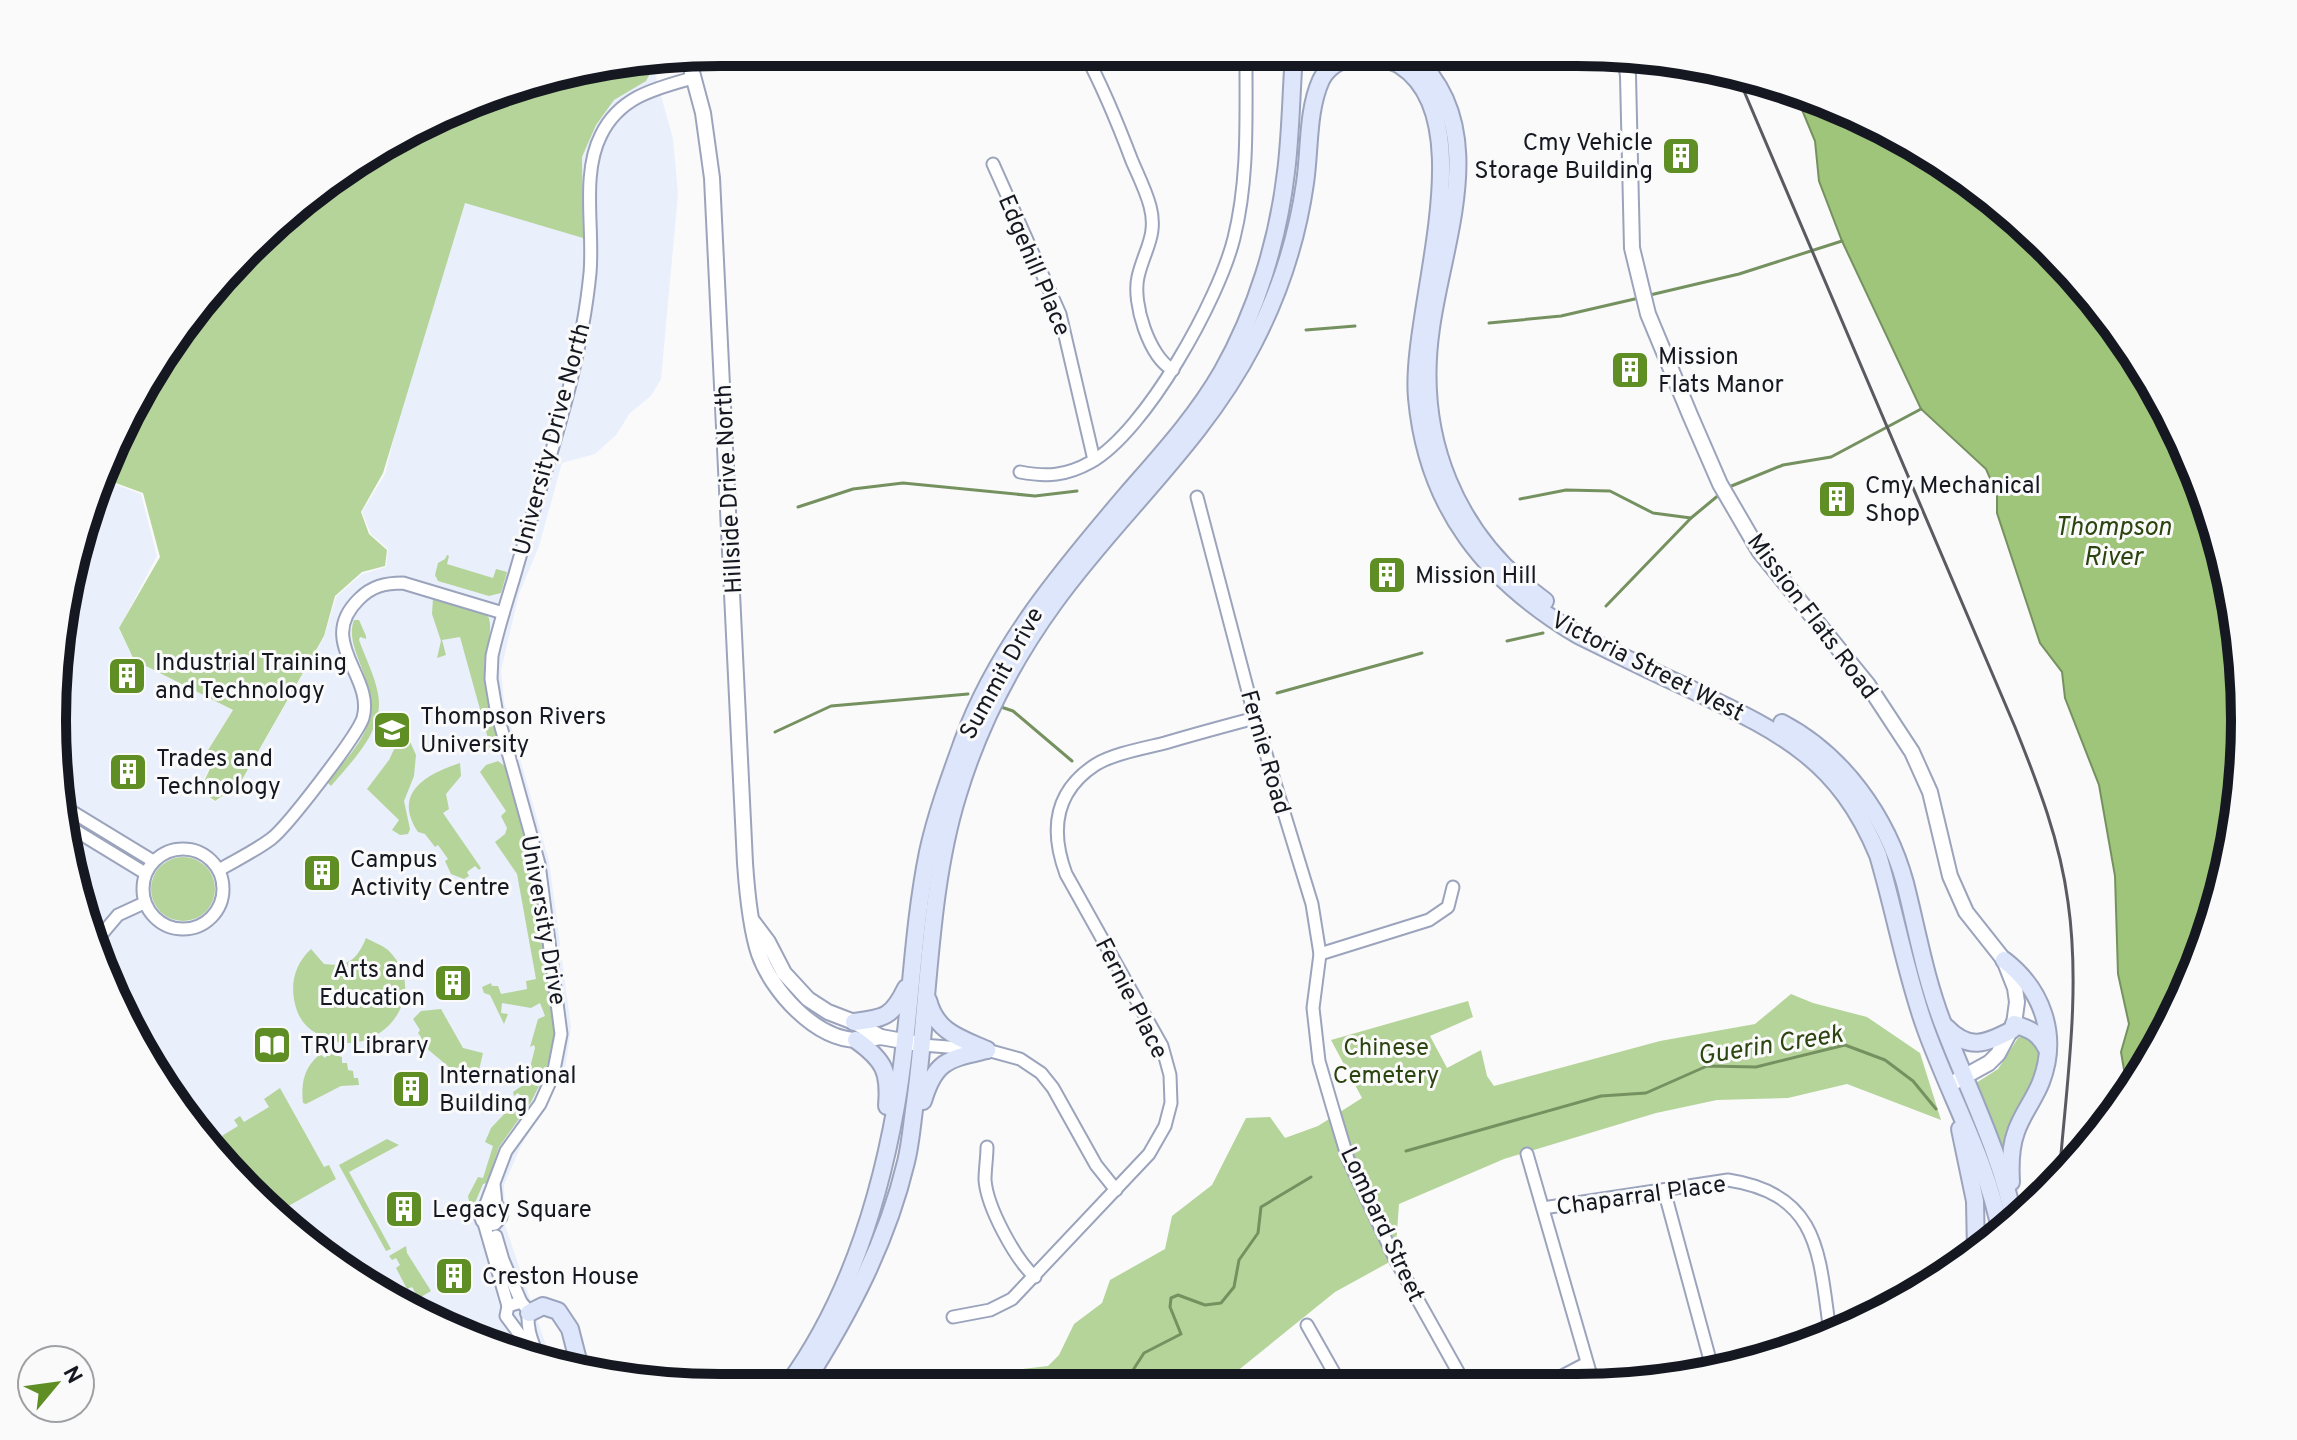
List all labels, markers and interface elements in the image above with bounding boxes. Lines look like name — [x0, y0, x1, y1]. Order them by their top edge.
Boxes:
place label: Cmy Vehicle Storage Building — [1474, 129, 1653, 187]
building icon: Cmy Vehicle Storage Building — [1660, 135, 1702, 177]
street label: Edgehill Place — [990, 191, 1076, 341]
street label: University Drive North — [507, 320, 598, 559]
place label: Mission Flats Manor — [1658, 343, 1784, 401]
building icon: Mission Flats Manor — [1609, 349, 1651, 391]
street label: Hillside Drive North — [710, 384, 750, 594]
place label: Cmy Mechanical Shop — [1865, 472, 2041, 530]
building icon: Cmy Mechanical Shop — [1816, 478, 1858, 520]
water label: Thompson River — [2055, 512, 2171, 575]
street label: Mission Flats Road — [1739, 528, 1883, 706]
building icon: Mission Hill — [1366, 554, 1408, 596]
place label: Mission Hill — [1415, 562, 1537, 592]
street label: Summit Drive — [954, 603, 1051, 745]
street label: Victoria Street West — [1545, 606, 1749, 729]
place label: Industrial Training and Technology — [155, 649, 347, 707]
building icon: Industrial Training and Technology — [106, 655, 148, 697]
street label: Fernie Road — [1232, 687, 1296, 818]
place label: Thompson Rivers University — [420, 703, 606, 761]
school or university icon: Thompson Rivers University — [371, 709, 413, 751]
place label: Trades and Technology — [156, 745, 281, 803]
building icon: Trades and Technology — [107, 751, 149, 793]
street label: University Drive — [512, 833, 572, 1008]
place label: Campus Activity Centre — [350, 846, 510, 904]
building icon: Campus Activity Centre — [301, 852, 343, 894]
street label: Fernie Place — [1087, 933, 1173, 1064]
place label: Arts and Education — [319, 956, 425, 1014]
building icon: Arts and Education — [432, 962, 474, 1004]
water label: Guerin Creek — [1695, 1019, 1846, 1074]
library icon: TRU Library — [251, 1024, 293, 1066]
place label: TRU Library — [300, 1032, 429, 1062]
park label: Chinese Cemetery — [1333, 1034, 1439, 1092]
place label: International Building — [439, 1062, 577, 1120]
building icon: International Building — [390, 1068, 432, 1110]
street label: Lombard Street — [1332, 1143, 1430, 1307]
street label: Chaparral Place — [1554, 1170, 1728, 1224]
building icon: Legacy Square — [383, 1188, 425, 1230]
place label: Legacy Square — [432, 1196, 592, 1226]
building icon: Creston House — [433, 1255, 475, 1297]
place label: Creston House — [482, 1263, 639, 1293]
north arrow — [16, 1344, 96, 1424]
text: N — [56, 1362, 87, 1389]

